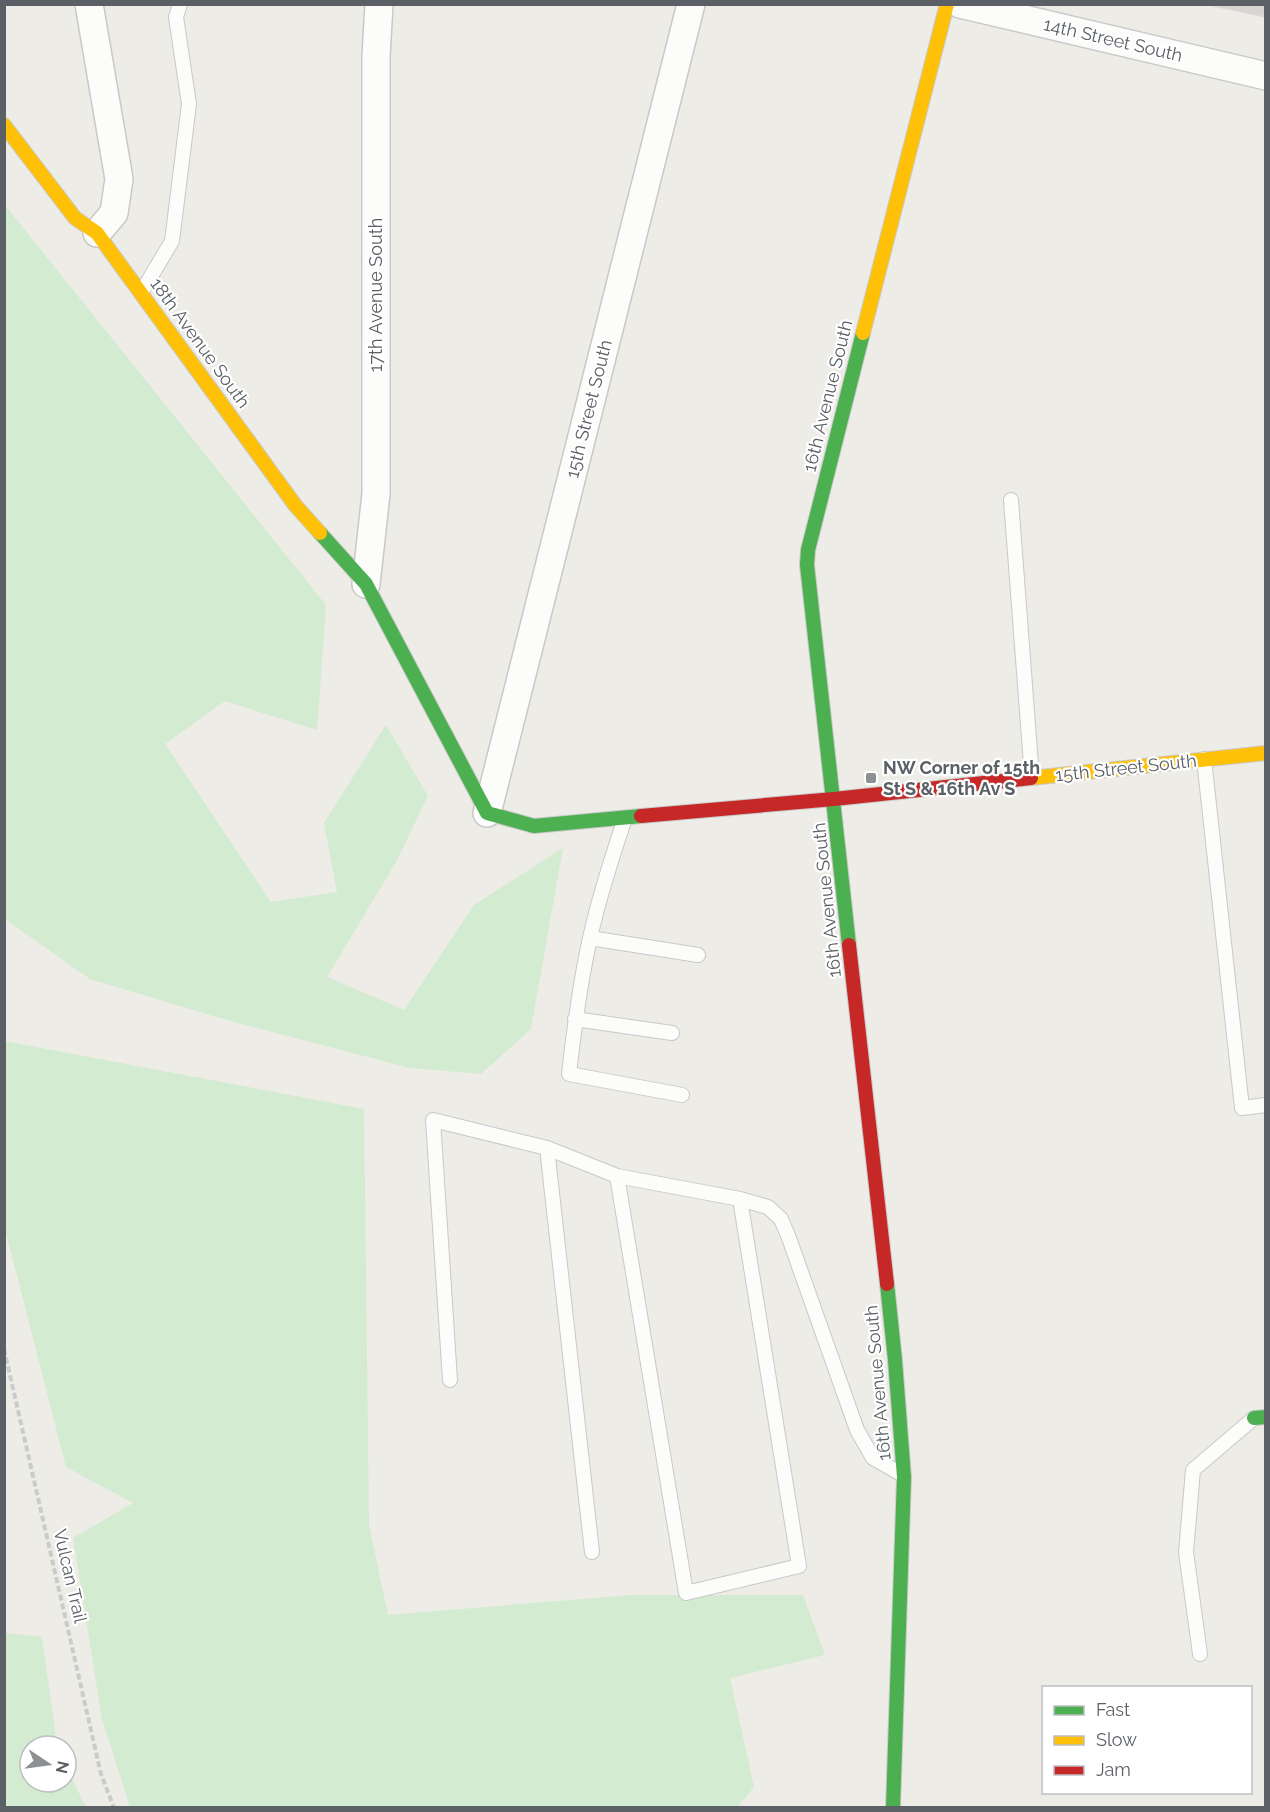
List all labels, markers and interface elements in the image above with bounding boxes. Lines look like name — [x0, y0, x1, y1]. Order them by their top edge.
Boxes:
street label: 14th Street South — [1042, 13, 1185, 66]
street label: 17th Avenue South — [365, 218, 386, 372]
street label: 18th Avenue South — [146, 274, 255, 412]
street label: 16th Avenue South — [798, 318, 857, 474]
street label: 15th Street South — [561, 337, 616, 480]
street label: 15th Street South — [1054, 750, 1198, 785]
place label: NW Corner of 15th St S & 16th Av S — [883, 757, 1040, 799]
marker: NW Corner of 15th St S & 16th Av S — [864, 771, 878, 785]
street label: 16th Avenue South — [808, 822, 845, 979]
street label: 16th Avenue South — [860, 1305, 895, 1462]
street label: Vulcan Trail — [50, 1527, 91, 1625]
legend — [1042, 1686, 1252, 1794]
text: Fast — [1096, 1699, 1130, 1720]
text: Slow — [1096, 1729, 1137, 1750]
north arrow — [18, 1734, 78, 1794]
text: N — [51, 1759, 73, 1775]
text: Jam — [1096, 1759, 1131, 1780]

